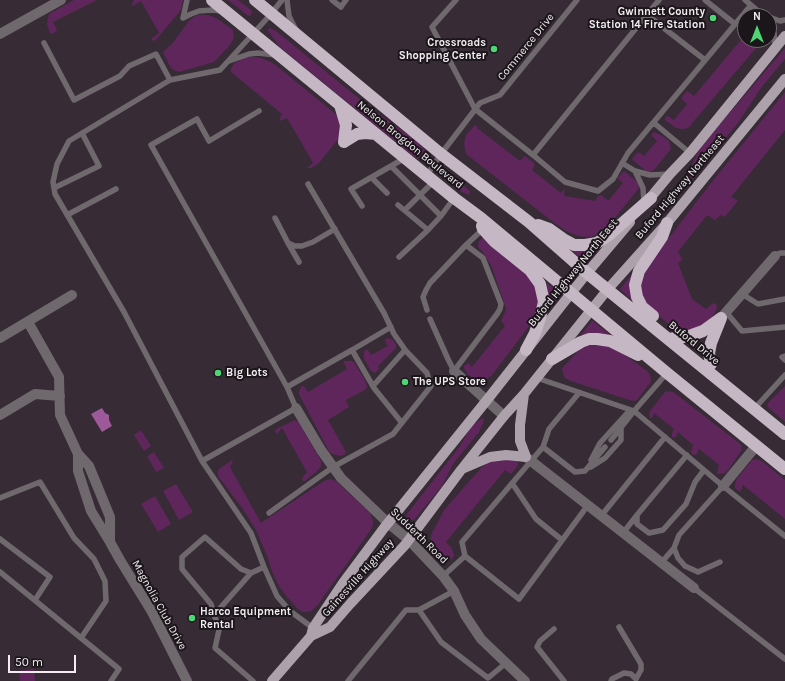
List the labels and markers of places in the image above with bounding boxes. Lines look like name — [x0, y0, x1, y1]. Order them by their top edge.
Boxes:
place label: Gwinnett County Station 14 Fire Station — [589, 5, 705, 31]
marker: Gwinnett County Station 14 Fire Station — [708, 13, 718, 23]
place label: Crossroads Shopping Center — [399, 36, 486, 62]
marker: Crossroads Shopping Center — [489, 44, 499, 54]
place label: Big Lots — [226, 366, 268, 380]
marker: Big Lots — [213, 368, 223, 378]
place label: The UPS Store — [413, 375, 486, 389]
marker: The UPS Store — [400, 377, 410, 387]
place label: Harco Equipment Rental — [200, 605, 291, 631]
marker: Harco Equipment Rental — [187, 613, 197, 623]

